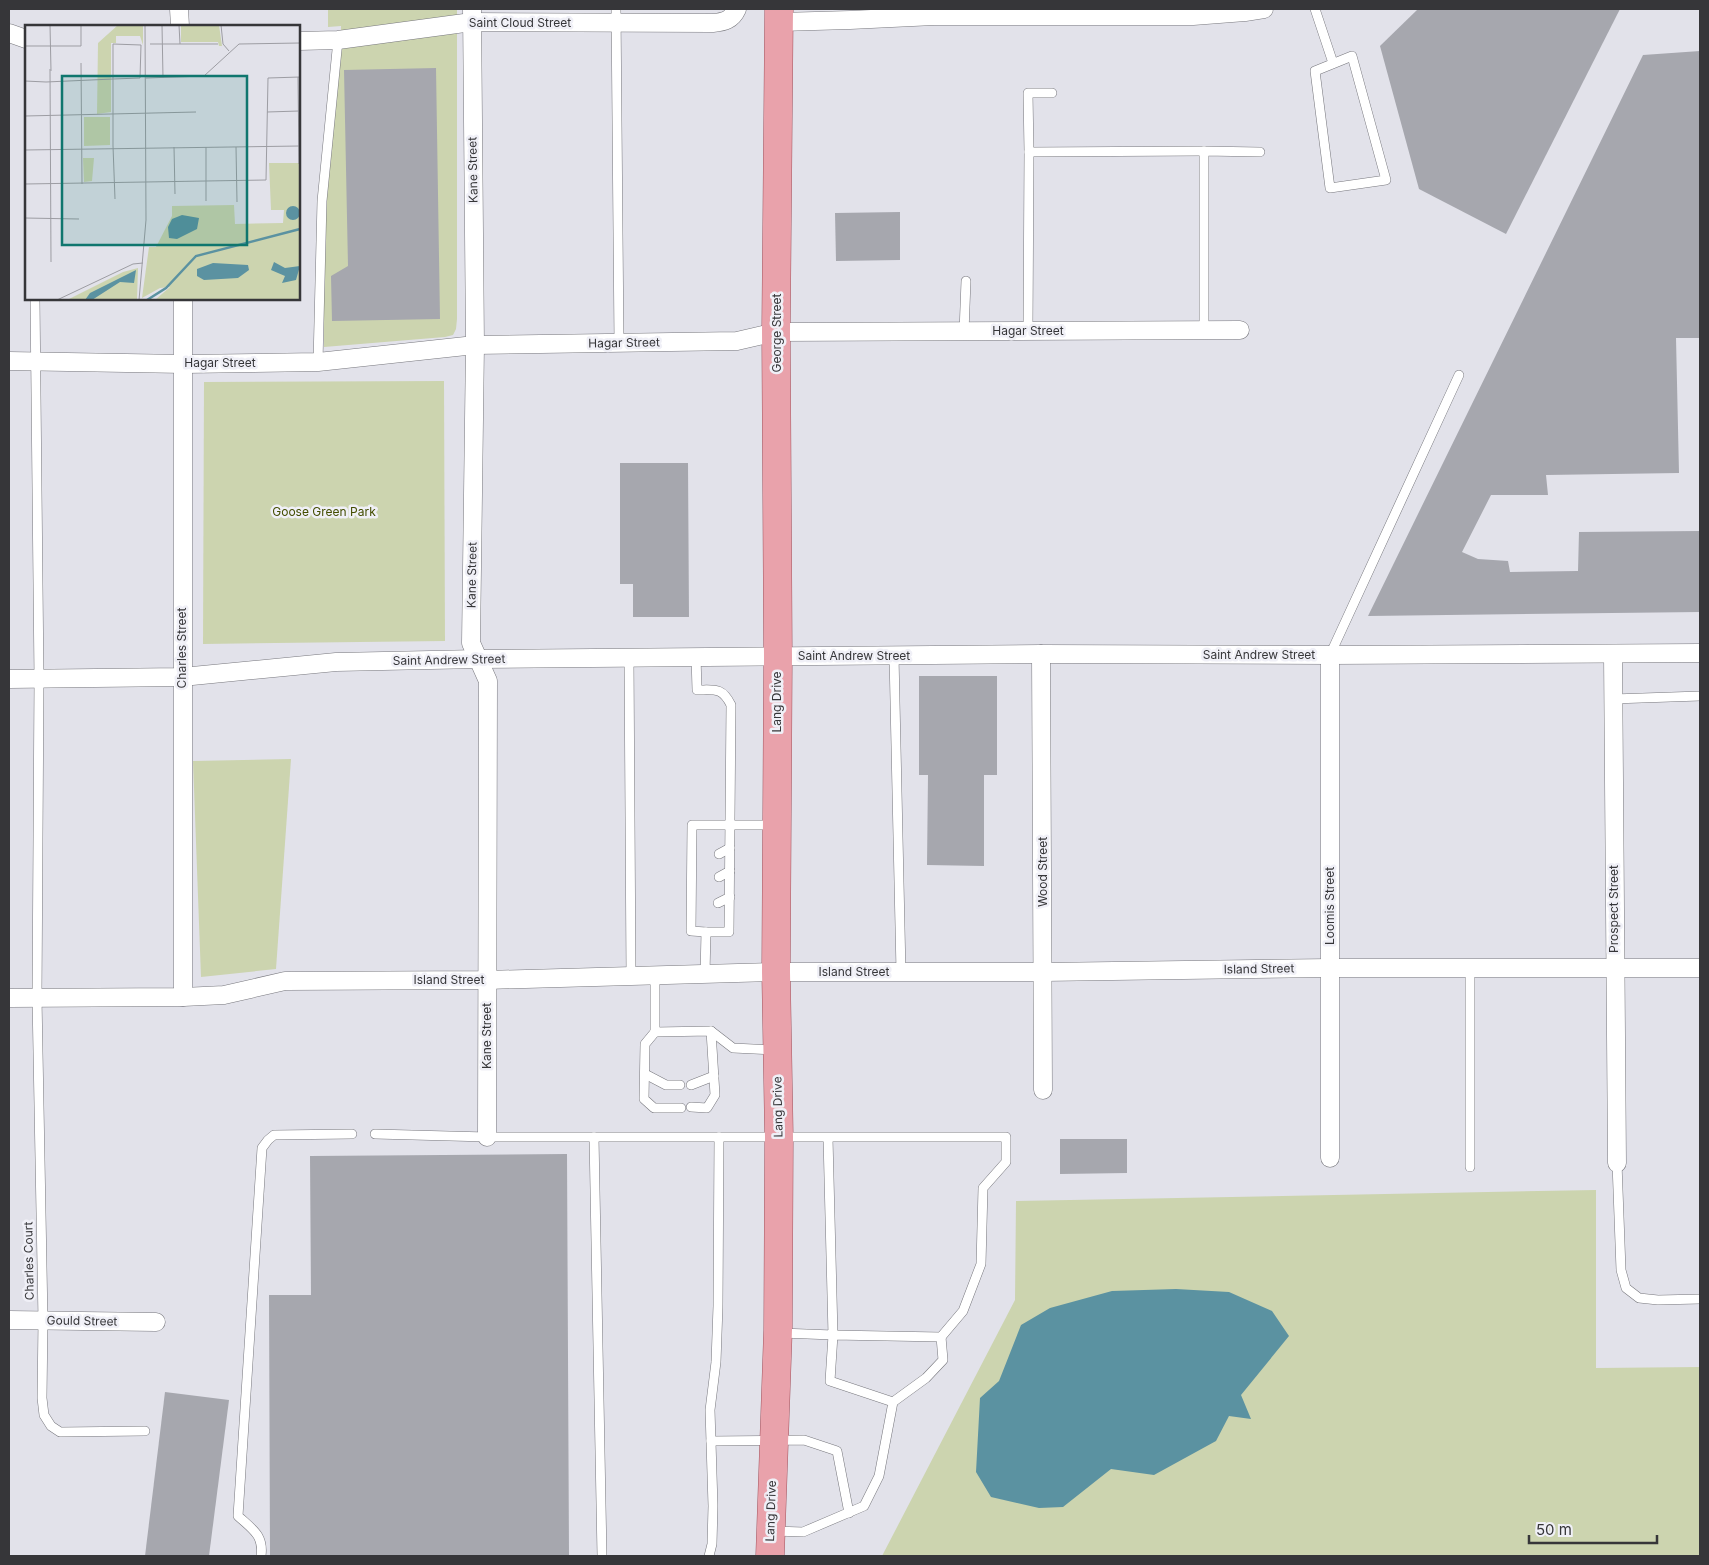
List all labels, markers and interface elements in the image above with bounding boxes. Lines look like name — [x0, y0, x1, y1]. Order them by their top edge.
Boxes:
street label: Saint Cloud Street — [469, 15, 571, 30]
inset map — [25, 25, 300, 300]
street label: Kane Street — [464, 137, 481, 203]
street label: George Street — [769, 293, 784, 373]
street label: Hagar Street — [992, 323, 1064, 338]
street label: Hagar Street — [588, 334, 660, 351]
street label: Hagar Street — [184, 355, 256, 370]
park label: Goose Green Park — [272, 504, 376, 519]
street label: Kane Street — [463, 542, 480, 608]
street label: Charles Street — [174, 608, 189, 688]
street label: Saint Andrew Street — [1203, 647, 1315, 662]
street label: Saint Andrew Street — [798, 648, 910, 663]
street label: Saint Andrew Street — [393, 651, 505, 668]
street label: Lang Drive — [769, 671, 784, 733]
street label: Wood Street — [1035, 837, 1050, 907]
street label: Prospect Street — [1606, 865, 1621, 953]
street label: Loomis Street — [1322, 867, 1337, 945]
street label: Island Street — [1223, 960, 1295, 977]
street label: Island Street — [819, 964, 890, 979]
street label: Island Street — [414, 972, 485, 987]
street label: Kane Street — [479, 1003, 494, 1069]
street label: Lang Drive — [769, 1076, 786, 1138]
street label: Charles Court — [20, 1222, 37, 1300]
street label: Gould Street — [47, 1312, 118, 1329]
street label: Lang Drive — [762, 1480, 779, 1542]
scale bar — [1529, 1512, 1656, 1544]
text: 50 m — [1536, 1520, 1572, 1539]

